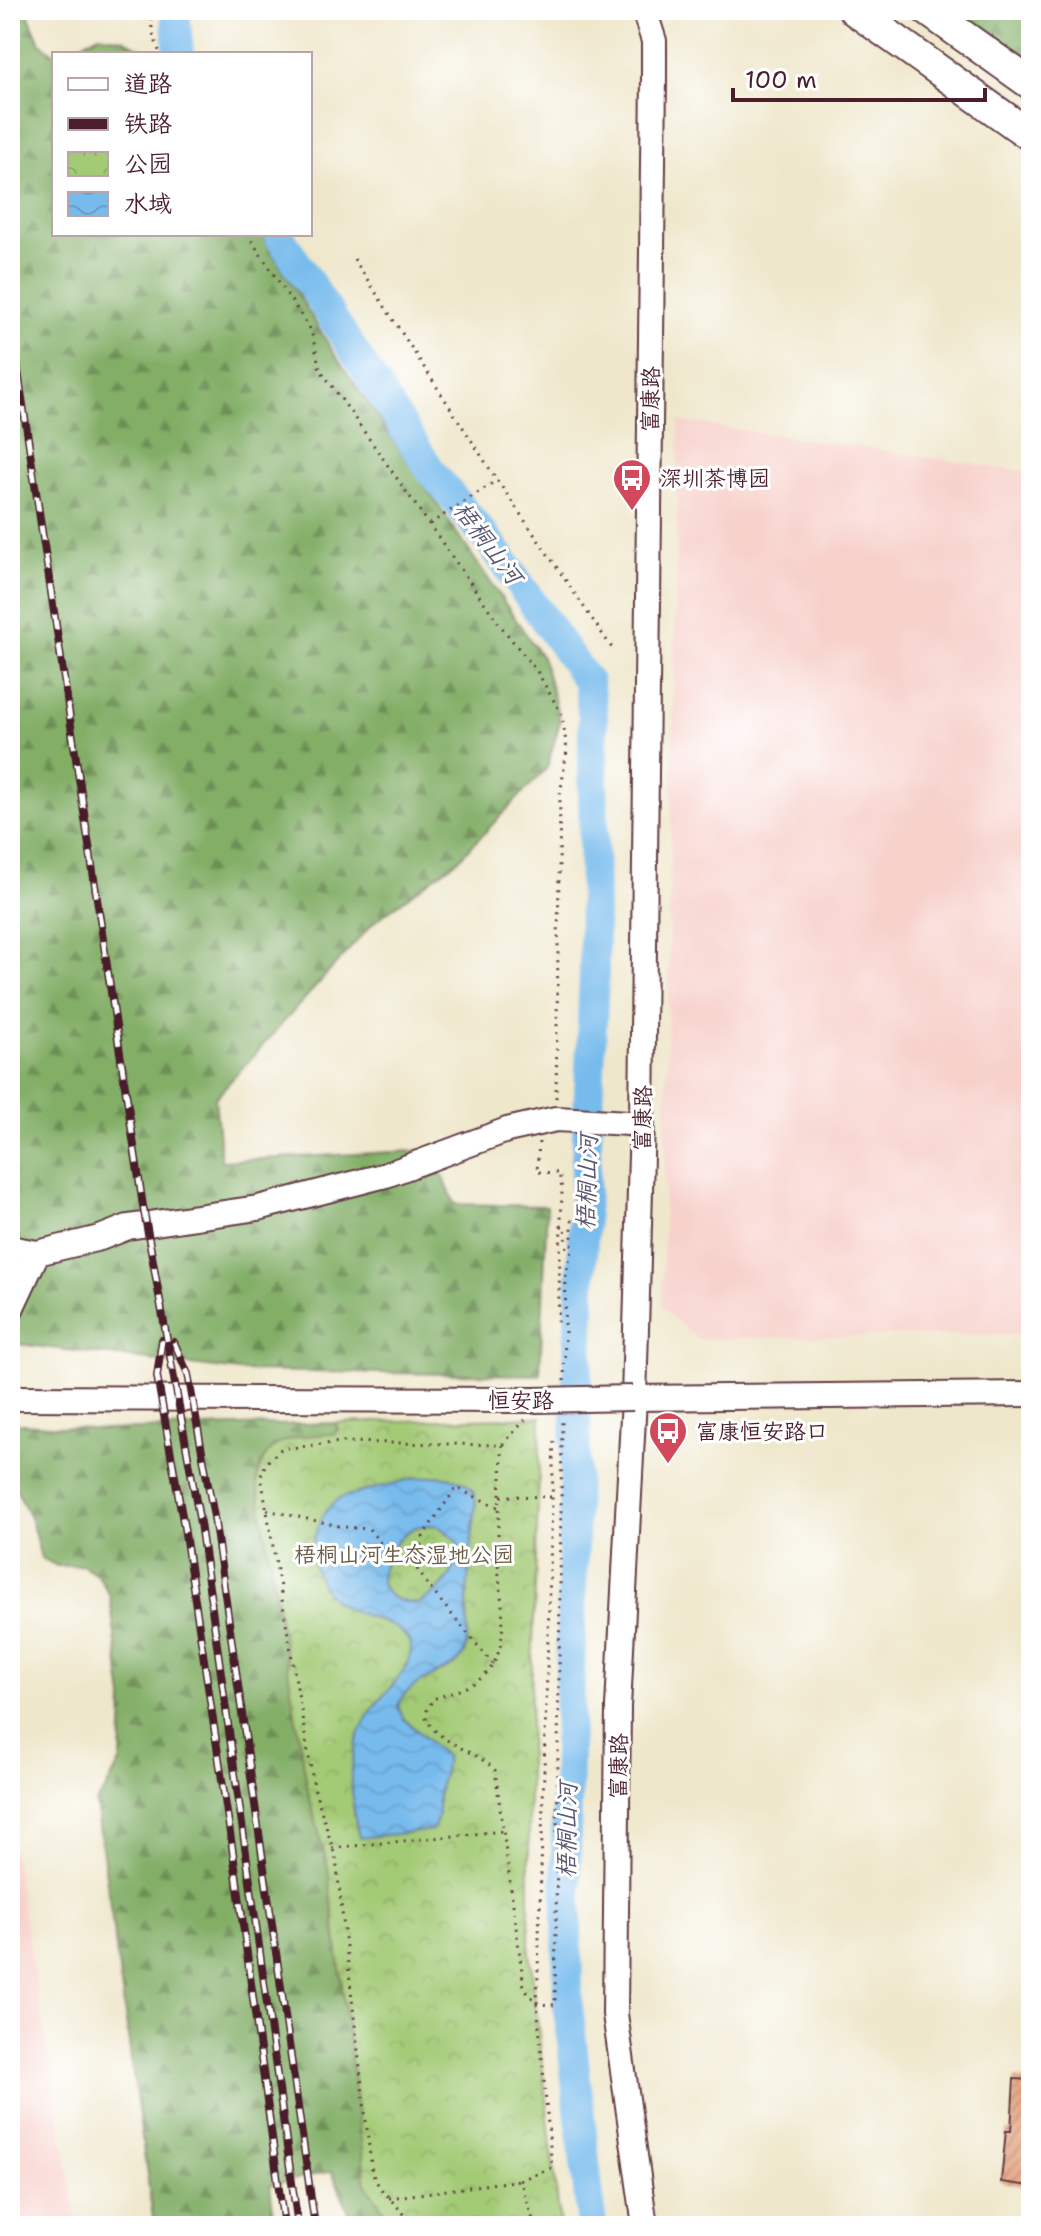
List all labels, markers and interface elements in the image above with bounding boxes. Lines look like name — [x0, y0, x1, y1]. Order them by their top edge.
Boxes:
legend — [52, 52, 312, 236]
scale bar — [733, 52, 985, 102]
text: 100 m — [745, 64, 817, 96]
text: 道路 — [124, 68, 172, 100]
text: 铁路 — [124, 108, 172, 140]
text: 公园 — [124, 148, 172, 180]
text: 水域 — [124, 188, 172, 220]
street label: 富康路 — [635, 366, 666, 432]
bus stop icon: 深圳茶博园 — [611, 457, 653, 512]
place label: 深圳茶博园 — [660, 464, 770, 493]
water label: 梧桐山河 — [446, 495, 532, 594]
street label: 富康路 — [627, 1085, 658, 1151]
water label: 梧桐山河 — [569, 1129, 605, 1231]
street label: 恒安路 — [488, 1386, 554, 1415]
bus stop icon: 富康恒安路口 — [647, 1410, 689, 1465]
place label: 富康恒安路口 — [696, 1417, 828, 1446]
park label: 梧桐山河生态湿地公园 — [294, 1540, 514, 1569]
street label: 富康路 — [603, 1733, 634, 1799]
water label: 梧桐山河 — [550, 1778, 584, 1878]

